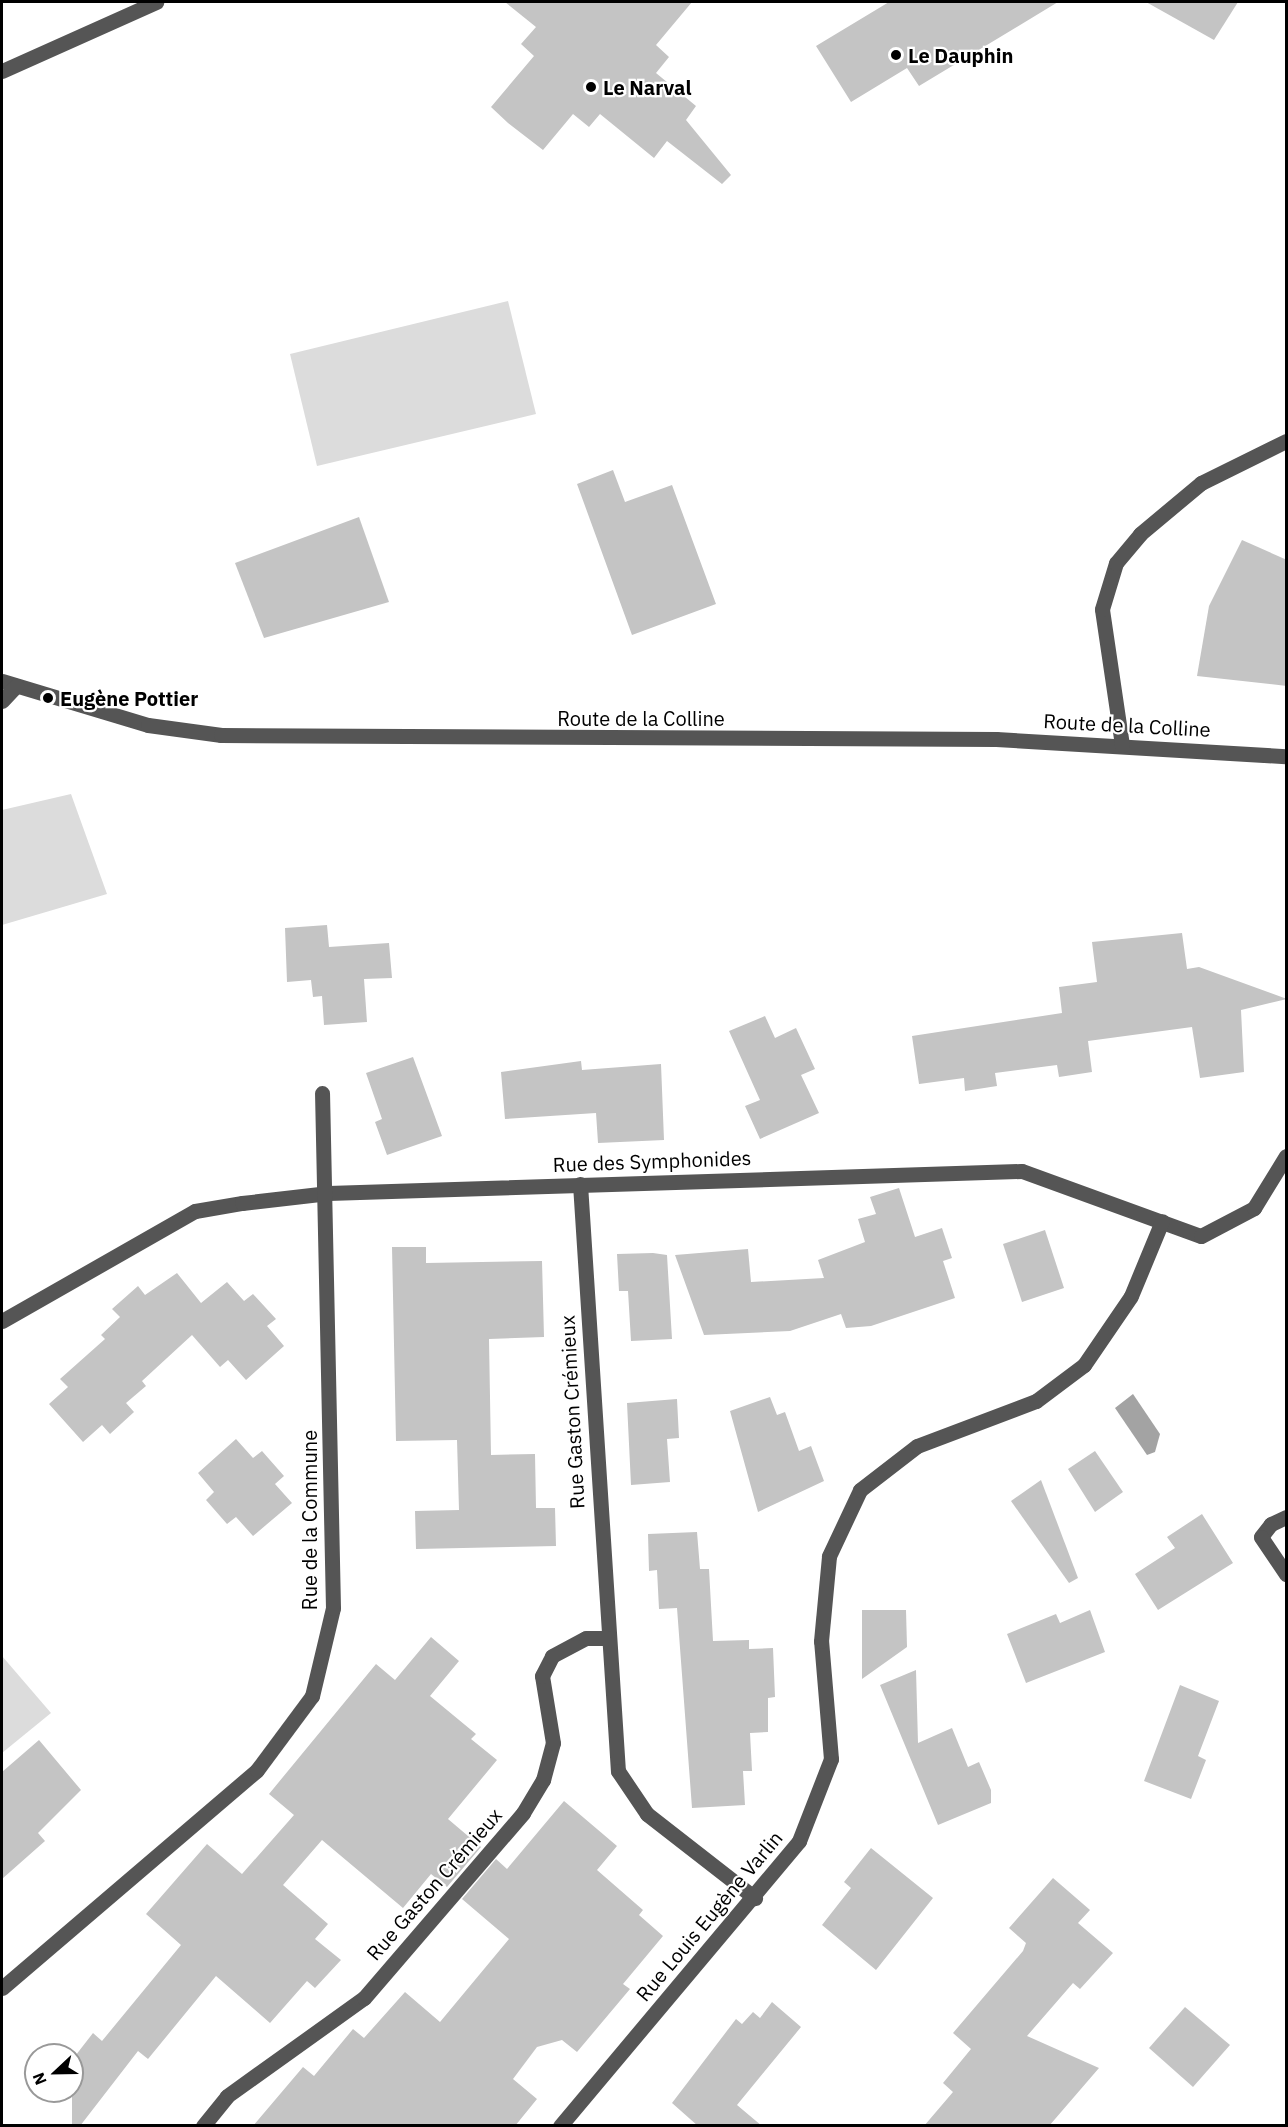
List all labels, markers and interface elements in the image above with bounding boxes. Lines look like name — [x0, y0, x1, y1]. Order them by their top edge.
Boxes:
place label: Le Dauphin — [908, 43, 1013, 67]
marker: Le Dauphin — [889, 48, 903, 62]
place label: Le Narval — [603, 75, 691, 99]
marker: Le Narval — [584, 80, 598, 94]
place label: Eugène Pottier — [60, 686, 198, 710]
marker: Eugène Pottier — [41, 691, 55, 705]
street label: Route de la Colline — [557, 706, 725, 730]
street label: Route de la Colline — [1043, 709, 1211, 741]
street label: Rue des Symphonides — [552, 1146, 752, 1176]
street label: Rue Gaston Crémieux — [555, 1315, 589, 1509]
street label: Rue de la Commune — [297, 1430, 321, 1610]
street label: Rue Gaston Crémieux — [361, 1803, 507, 1965]
street label: Rue Louis Eugène Varlin — [631, 1826, 787, 2006]
north arrow — [24, 2043, 84, 2103]
text: N — [28, 2070, 51, 2088]

